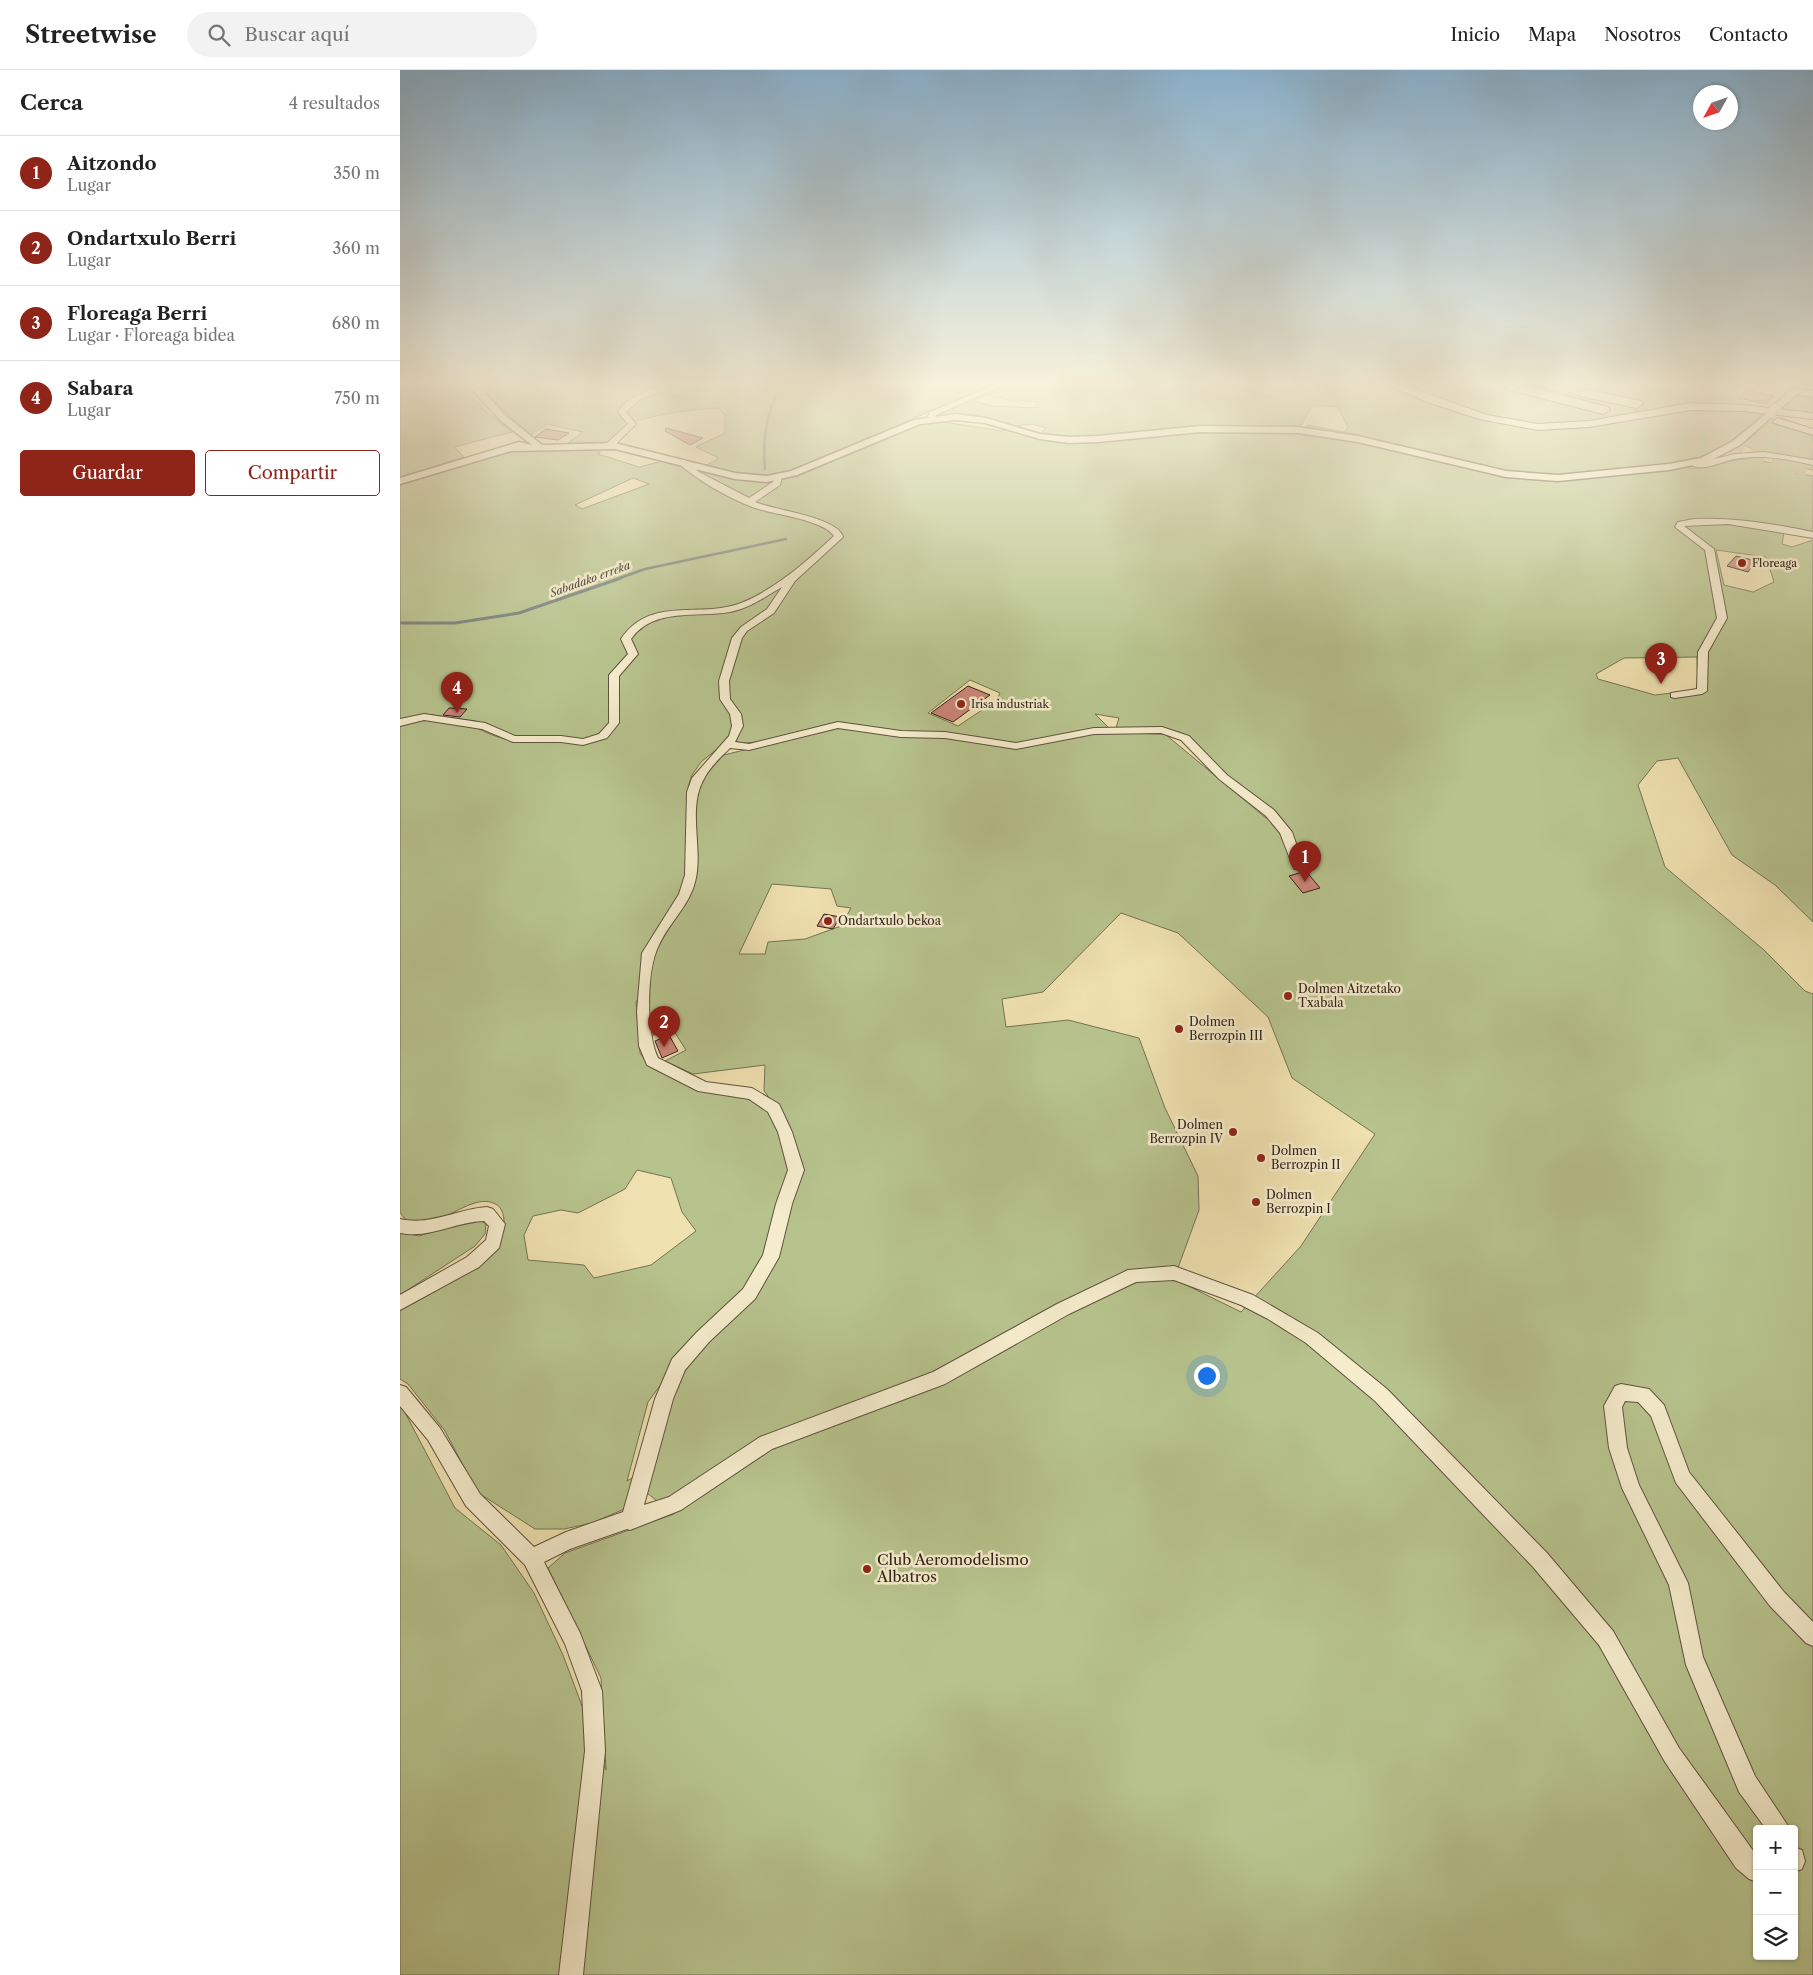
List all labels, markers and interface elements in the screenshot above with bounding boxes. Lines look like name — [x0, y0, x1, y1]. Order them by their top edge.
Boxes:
search box — [187, 12, 537, 57]
text: Streetwise — [25, 20, 157, 49]
icon: search — [205, 21, 233, 49]
text: Buscar aquí — [245, 23, 350, 46]
text: Inicio — [1451, 24, 1500, 46]
text: Mapa — [1528, 24, 1576, 46]
text: Nosotros — [1604, 24, 1681, 46]
text: Contacto — [1709, 24, 1788, 46]
north arrow — [1693, 85, 1738, 130]
text: Cerca — [20, 90, 83, 115]
text: 4 resultados — [289, 93, 380, 113]
text: Aitzondo — [67, 152, 157, 175]
text: 1 — [32, 163, 40, 183]
text: 350 m — [333, 163, 380, 183]
text: Lugar — [67, 175, 111, 195]
text: Ondartxulo Berri — [67, 227, 236, 250]
text: 2 — [31, 238, 41, 258]
text: 360 m — [333, 238, 380, 258]
text: Lugar — [67, 250, 111, 270]
text: Floreaga Berri — [67, 302, 207, 325]
text: 3 — [31, 313, 41, 333]
text: 680 m — [332, 313, 380, 333]
text: Lugar · Floreaga bidea — [67, 325, 235, 345]
text: Sabara — [67, 377, 134, 400]
text: 4 — [31, 388, 41, 408]
text: 750 m — [334, 388, 380, 408]
text: Lugar — [67, 400, 111, 420]
button: Guardar — [20, 450, 195, 496]
button: Compartir — [205, 450, 380, 496]
place label: Floreaga — [1752, 556, 1797, 570]
marker: Floreaga — [1736, 557, 1748, 569]
water label: Sabadako erreka — [547, 558, 633, 600]
pin: 3 — [1645, 643, 1677, 684]
pin: 4 — [441, 672, 473, 713]
place label: Irisa industriak — [971, 697, 1050, 711]
marker: Irisa industriak — [955, 698, 967, 710]
pin: 1 — [1289, 841, 1321, 882]
place label: Ondartxulo bekoa — [838, 913, 942, 928]
marker: Ondartxulo bekoa — [822, 915, 834, 927]
place label: Dolmen Aitzetako Txabala — [1298, 981, 1401, 1010]
marker: Dolmen Aitzetako Txabala — [1282, 990, 1294, 1002]
pin: 2 — [648, 1006, 680, 1047]
place label: Dolmen Berrozpin III — [1189, 1014, 1263, 1043]
marker: Dolmen Berrozpin III — [1173, 1023, 1185, 1035]
place label: Dolmen Berrozpin IV — [1149, 1117, 1223, 1146]
marker: Dolmen Berrozpin IV — [1227, 1126, 1239, 1138]
place label: Dolmen Berrozpin II — [1271, 1143, 1340, 1172]
marker: Dolmen Berrozpin II — [1255, 1152, 1267, 1164]
place label: Dolmen Berrozpin I — [1266, 1187, 1331, 1216]
marker: Dolmen Berrozpin I — [1250, 1196, 1262, 1208]
your location — [1194, 1363, 1220, 1389]
place label: Club Aeromodelismo Albatros — [876, 1550, 1029, 1586]
marker: Club Aeromodelismo Albatros — [861, 1563, 873, 1575]
map controls — [1753, 1825, 1798, 1960]
button: + — [1753, 1825, 1798, 1870]
button: − — [1753, 1870, 1798, 1915]
button: layers — [1753, 1915, 1798, 1960]

